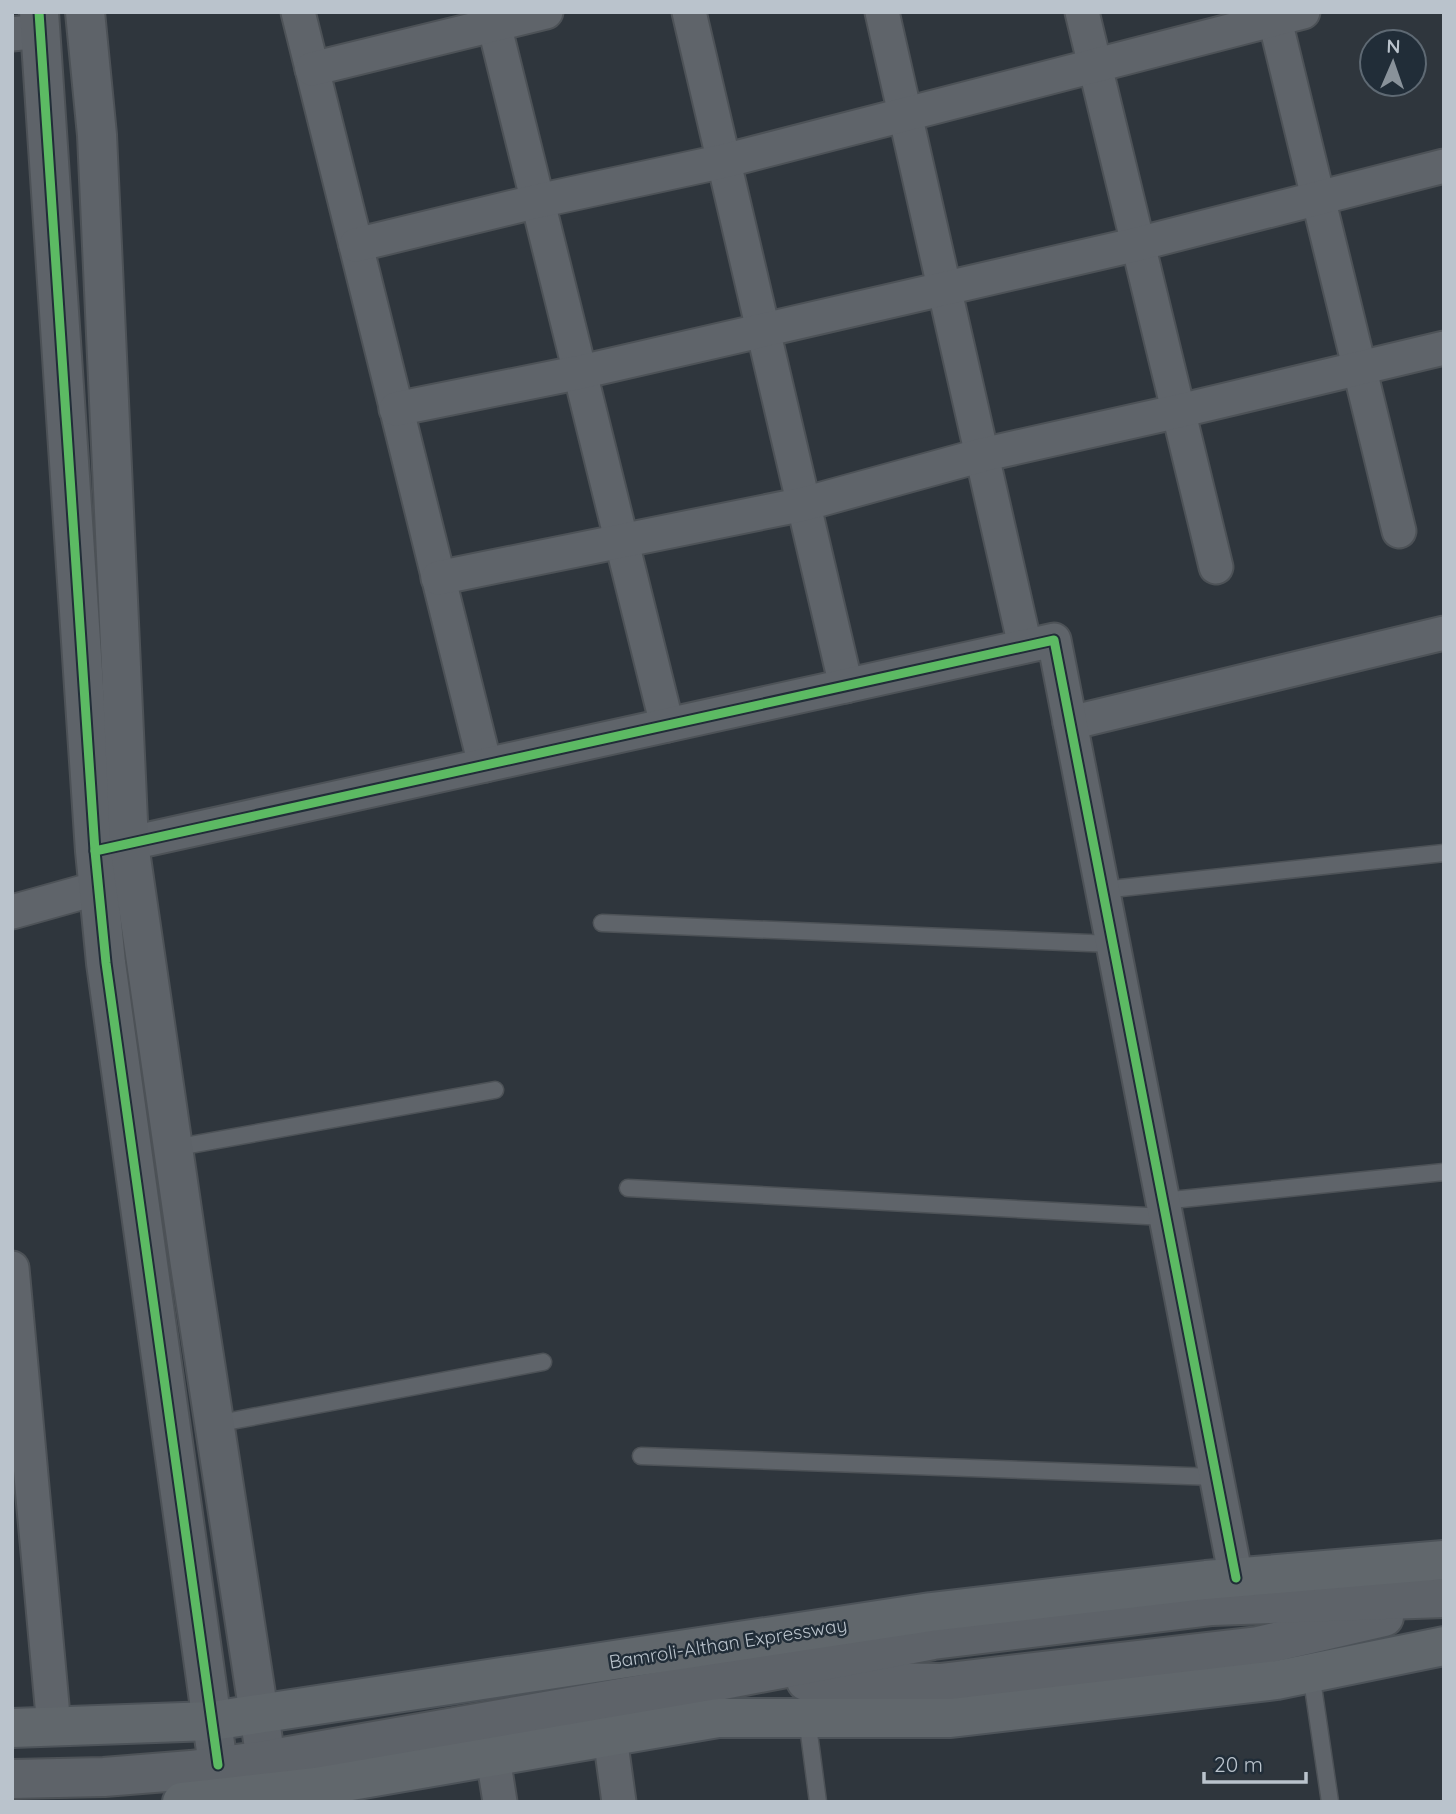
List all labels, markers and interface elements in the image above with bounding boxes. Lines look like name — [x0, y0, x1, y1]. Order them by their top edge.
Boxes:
north arrow — [1358, 28, 1428, 98]
text: N — [1386, 34, 1401, 58]
street label: Bamroli-Althan Expressway — [607, 1612, 849, 1674]
scale bar — [1204, 1741, 1306, 1785]
text: 20 m — [1214, 1751, 1263, 1777]

